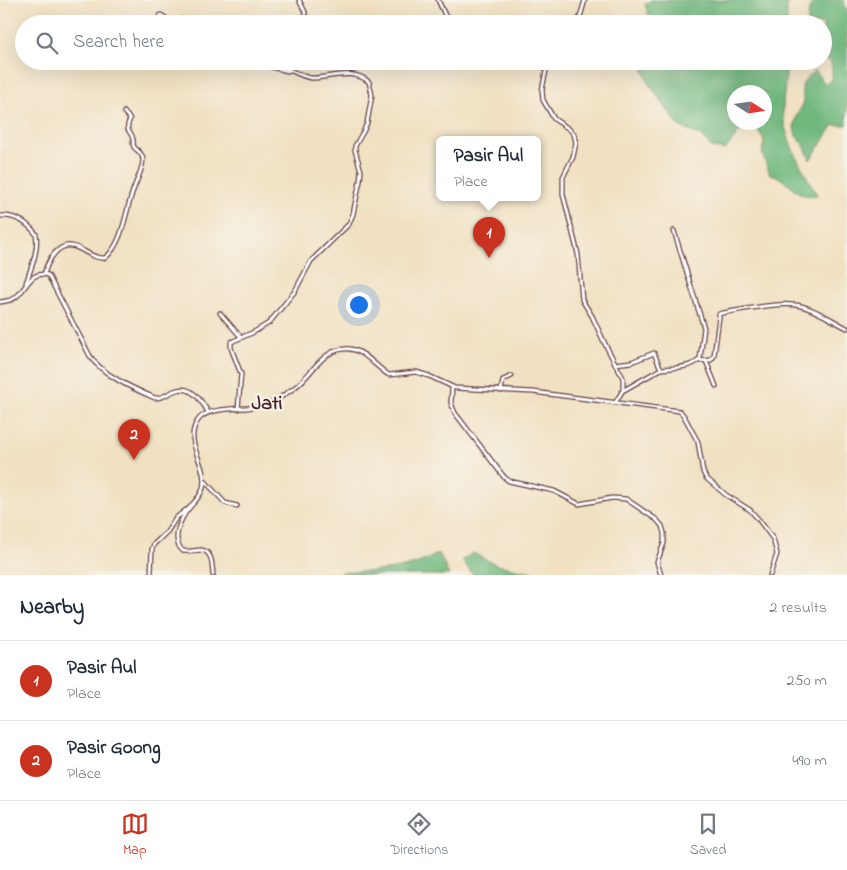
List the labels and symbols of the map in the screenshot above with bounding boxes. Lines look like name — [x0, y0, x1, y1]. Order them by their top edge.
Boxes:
north arrow — [727, 85, 772, 130]
pin: 1 — [473, 217, 505, 258]
your location — [346, 292, 372, 318]
district label: Jati — [252, 390, 283, 419]
pin: 2 — [118, 419, 150, 460]

